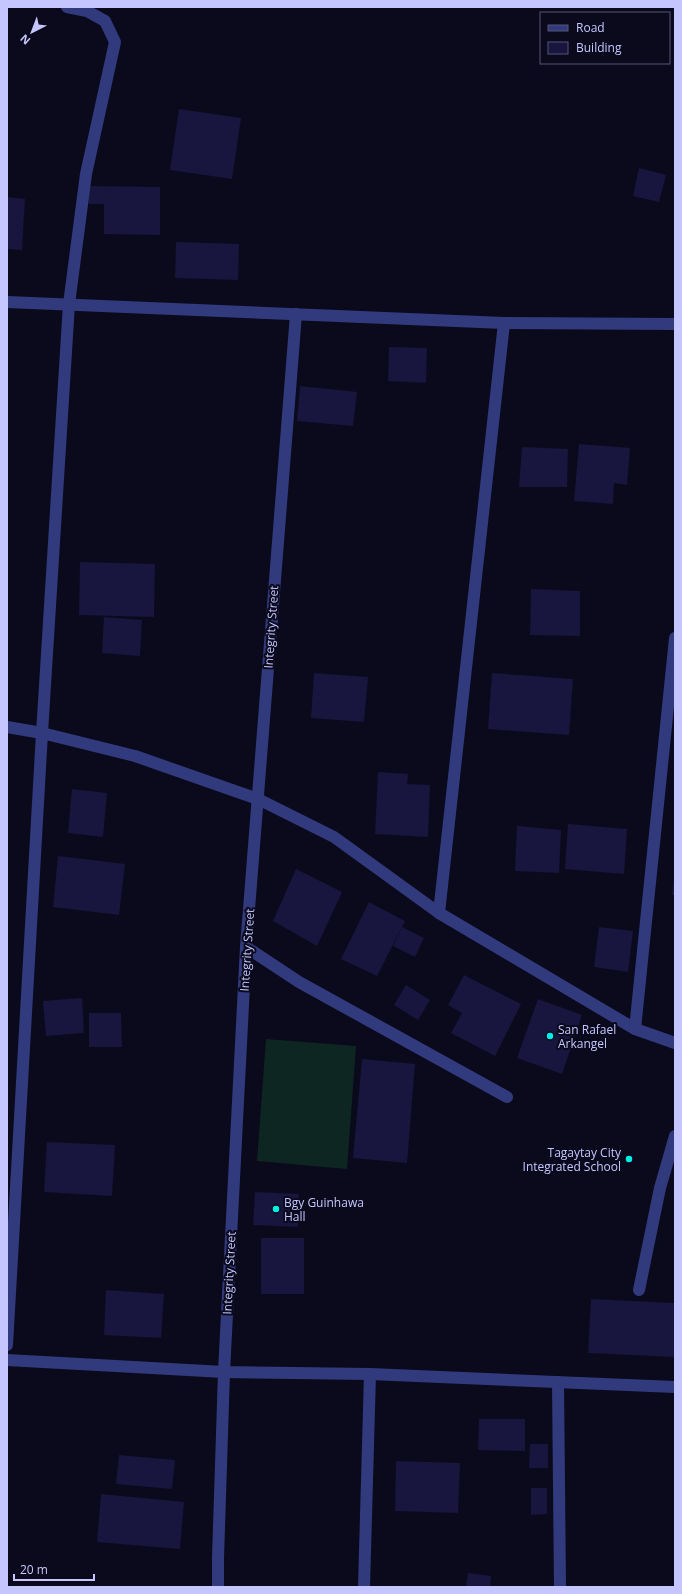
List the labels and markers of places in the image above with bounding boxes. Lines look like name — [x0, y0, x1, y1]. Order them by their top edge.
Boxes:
place label: San Rafael Arkangel — [558, 1021, 616, 1052]
marker: San Rafael Arkangel — [545, 1031, 555, 1041]
place label: Tagaytay City Integrated School — [523, 1144, 622, 1175]
marker: Tagaytay City Integrated School — [624, 1154, 634, 1164]
place label: Bgy Guinhawa Hall — [284, 1194, 364, 1225]
marker: Bgy Guinhawa Hall — [271, 1204, 281, 1214]

